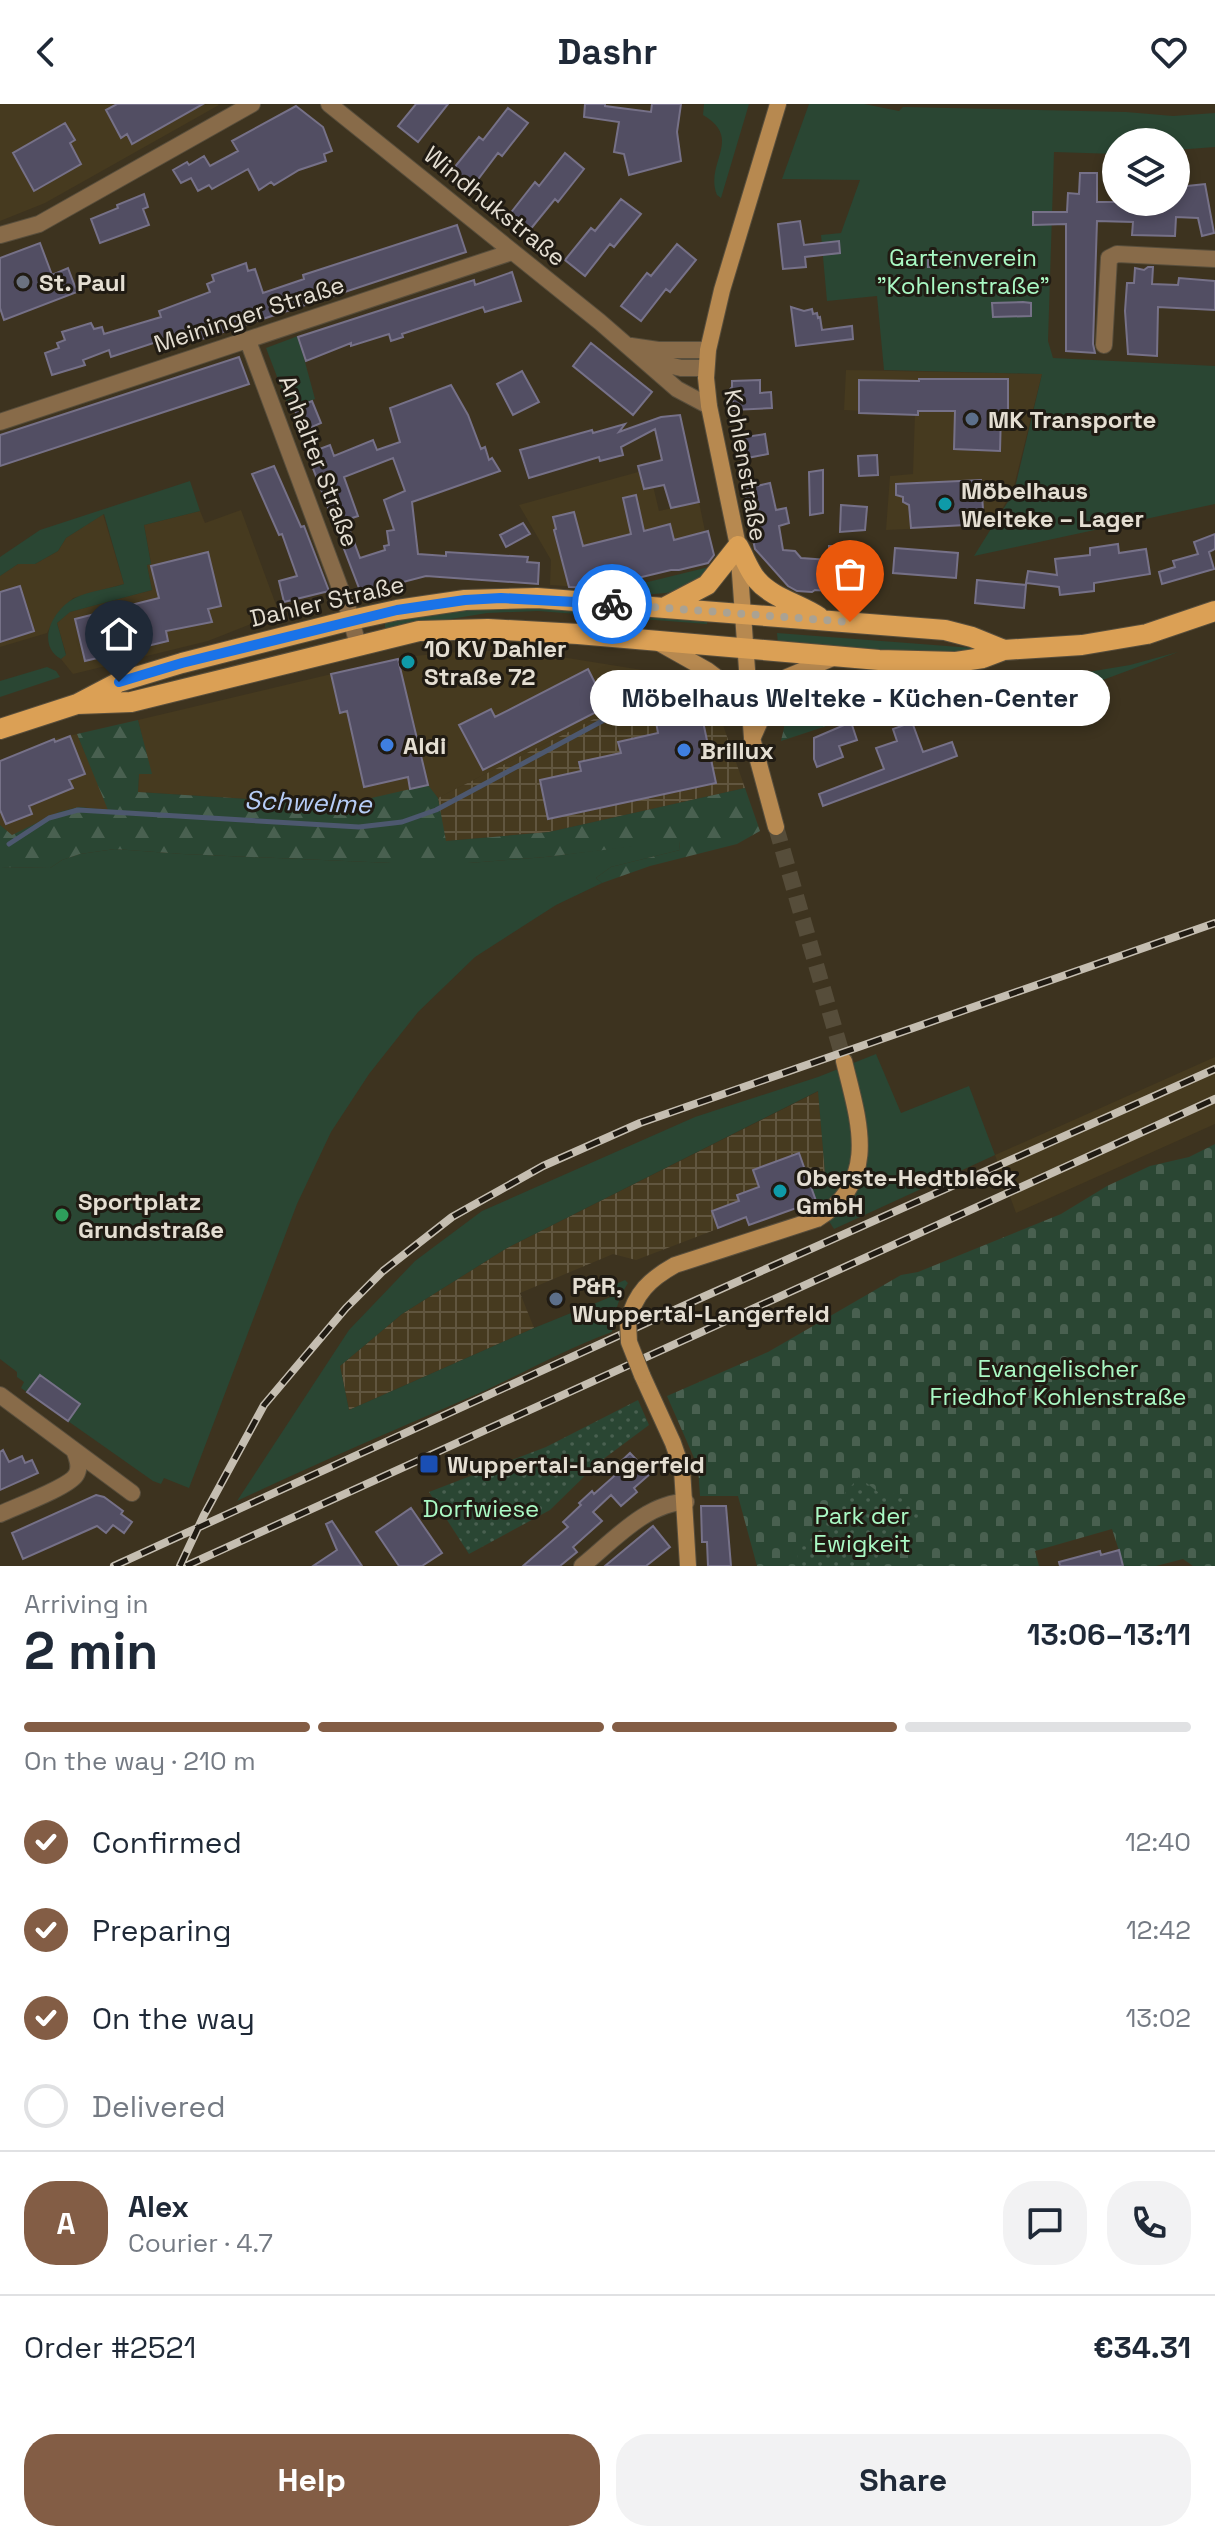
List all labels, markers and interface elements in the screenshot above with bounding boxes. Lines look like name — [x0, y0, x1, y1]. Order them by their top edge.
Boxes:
text: Dashr — [558, 29, 657, 75]
icon: back — [24, 30, 68, 74]
icon: heart — [1147, 30, 1191, 74]
map controls — [1102, 128, 1190, 216]
button: layers — [1102, 128, 1190, 216]
street label: Windhukstraße — [418, 139, 572, 273]
park label: Gartenverein "Kohlenstraße" — [876, 242, 1050, 301]
place label: St. Paul — [39, 267, 126, 298]
street label: Meininger Straße — [150, 269, 348, 359]
marker: St. Paul — [14, 273, 32, 291]
street label: Anhalter Straße — [272, 371, 366, 551]
street label: Kohlenstraße — [717, 387, 775, 543]
place label: MK Transporte — [988, 404, 1156, 435]
marker: MK Transporte — [963, 410, 981, 428]
place label: Möbelhaus Welteke – Lager — [961, 475, 1144, 534]
marker: Möbelhaus Welteke – Lager — [936, 495, 954, 513]
pin — [816, 540, 884, 622]
icon: bag — [828, 552, 872, 596]
courier — [572, 564, 652, 644]
street label: Dahler Straße — [247, 568, 407, 634]
icon: bike — [590, 582, 634, 626]
pin — [85, 600, 153, 682]
icon: home — [97, 612, 141, 656]
place label: 10 KV Dahler Straße 72 — [424, 633, 567, 692]
marker: 10 KV Dahler Straße 72 — [399, 653, 417, 671]
callout: Möbelhaus Welteke - Küchen-Center — [590, 670, 1110, 726]
text: Möbelhaus Welteke - Küchen-Center — [621, 681, 1079, 715]
place label: Aldi — [403, 730, 446, 761]
place label: Brillux — [700, 735, 774, 766]
marker: Aldi — [378, 736, 396, 754]
marker: Brillux — [675, 741, 693, 759]
water label: Schwelme — [244, 783, 374, 821]
place label: Oberste-Hedtbleck GmbH — [796, 1162, 1017, 1221]
marker: Oberste-Hedtbleck GmbH — [771, 1182, 789, 1200]
place label: Sportplatz Grundstraße — [78, 1186, 224, 1245]
marker: Sportplatz Grundstraße — [53, 1206, 71, 1224]
place label: P&R, Wuppertal-Langerfeld — [572, 1270, 830, 1329]
marker: P&R, Wuppertal-Langerfeld — [547, 1290, 565, 1308]
park label: Evangelischer Friedhof Kohlenstraße — [929, 1353, 1187, 1412]
place label: Wuppertal-Langerfeld — [447, 1449, 705, 1480]
marker: Wuppertal-Langerfeld — [418, 1453, 440, 1475]
park label: Dorfwiese — [423, 1493, 539, 1524]
park label: Park der Ewigkeit — [813, 1500, 911, 1559]
text: Arriving in — [24, 1587, 148, 1621]
text: 13:06–13:11 — [1027, 1615, 1191, 1654]
text: 2 min — [24, 1618, 158, 1684]
text: On the way · 210 m — [24, 1744, 256, 1778]
icon: check — [24, 1820, 68, 1864]
text: Confirmed — [92, 1823, 242, 1862]
text: 12:40 — [1125, 1825, 1191, 1859]
icon: check — [24, 1908, 68, 1952]
text: Preparing — [92, 1911, 231, 1950]
text: 12:42 — [1126, 1913, 1191, 1947]
icon: check — [24, 1996, 68, 2040]
text: On the way — [92, 1999, 255, 2038]
text: 13:02 — [1126, 2001, 1191, 2035]
text: Delivered — [92, 2087, 226, 2126]
button: chat — [1003, 2181, 1087, 2265]
button: phone — [1107, 2181, 1191, 2265]
text: Alex — [128, 2187, 189, 2226]
text: A — [56, 2204, 76, 2243]
text: Courier · 4.7 — [128, 2226, 273, 2260]
text: Order #2521 — [24, 2328, 196, 2367]
text: €34.31 — [1093, 2328, 1191, 2367]
button: Help — [24, 2434, 600, 2526]
button: Share — [616, 2434, 1191, 2526]

